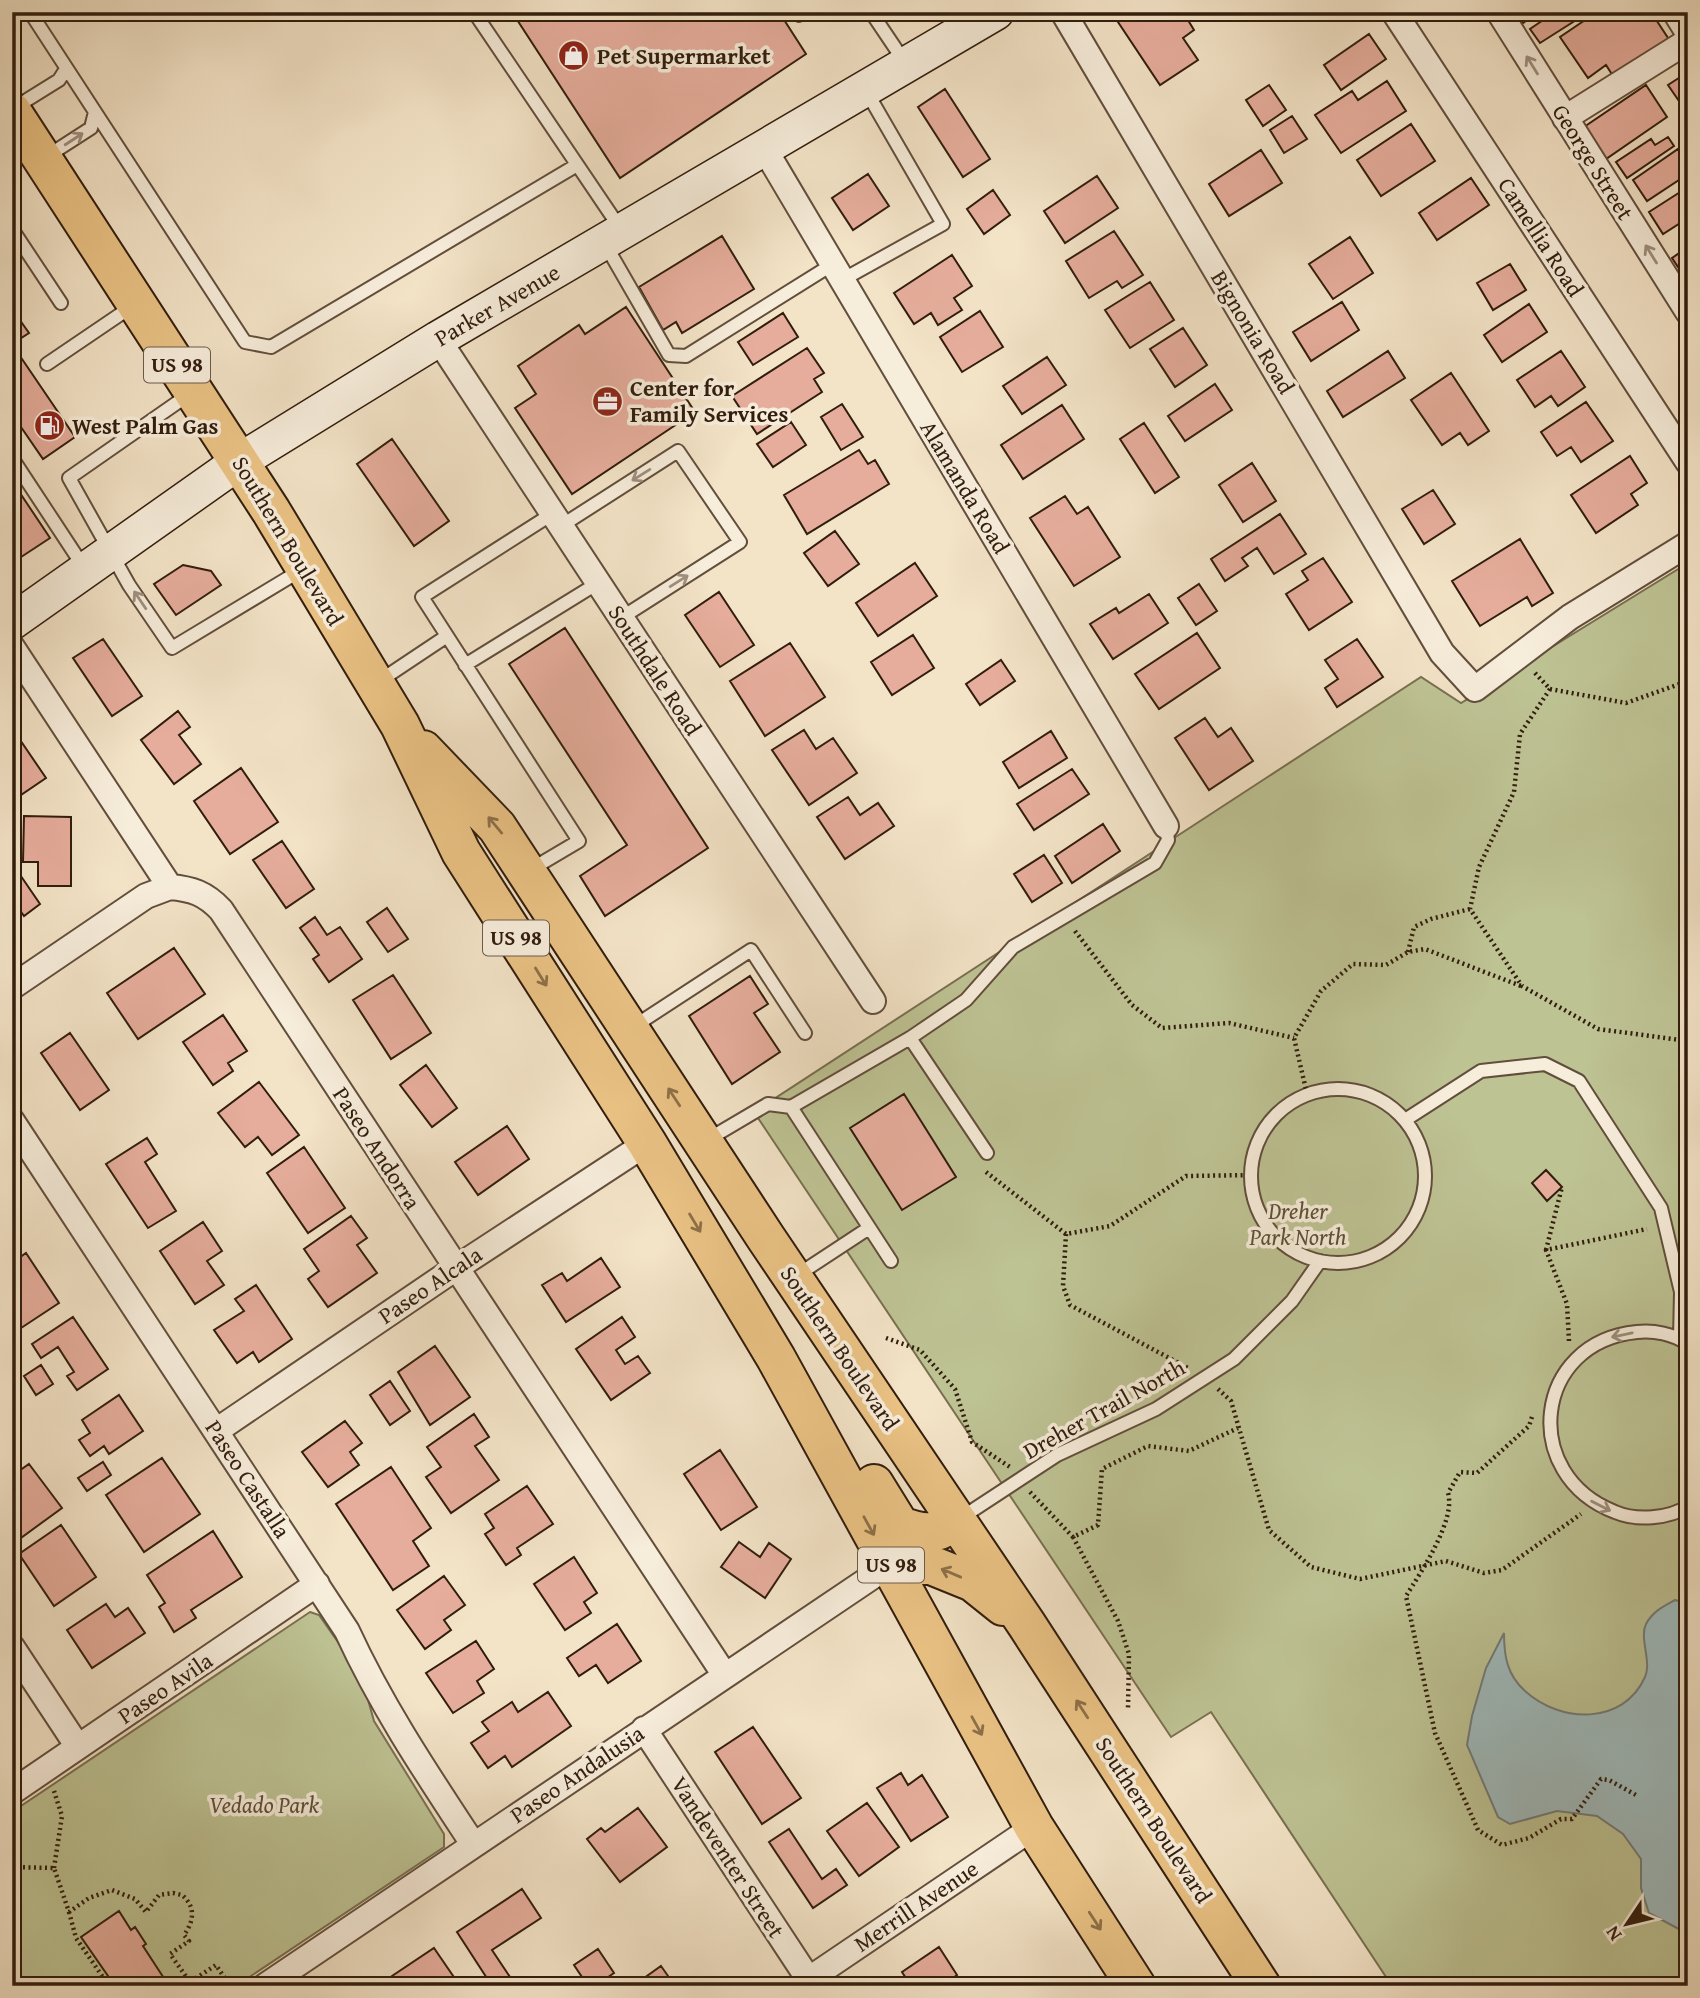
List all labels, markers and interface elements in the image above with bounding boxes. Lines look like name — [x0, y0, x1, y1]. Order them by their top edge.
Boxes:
shop icon: Pet Supermarket — [557, 39, 591, 73]
place label: Pet Supermarket — [597, 39, 771, 72]
one-way arrow — [1525, 56, 1539, 76]
street label: George Street — [1545, 97, 1642, 226]
one-way arrow — [64, 132, 83, 146]
street label: Camellia Road — [1490, 171, 1593, 304]
one-way arrow — [1644, 245, 1658, 265]
street label: Parker Avenue — [428, 255, 566, 354]
street label: Bignonia Road — [1203, 264, 1304, 400]
road number: US 98 — [144, 348, 210, 382]
place label: Center for Family Services — [630, 371, 788, 430]
office icon: Center for Family Services — [590, 384, 624, 418]
fuel station icon: West Palm Gas — [32, 409, 66, 443]
place label: West Palm Gas — [72, 409, 218, 442]
street label: Alamanda Road — [913, 414, 1019, 560]
street label: Southern Boulevard — [225, 450, 353, 632]
one-way arrow — [631, 469, 651, 483]
one-way arrow — [669, 574, 688, 589]
one-way arrow — [133, 591, 147, 611]
street label: Southdale Road — [601, 598, 711, 742]
one-way arrow — [487, 817, 503, 835]
road number: US 98 — [483, 920, 549, 956]
one-way arrow — [534, 966, 548, 986]
street label: Paseo Andorra — [325, 1080, 430, 1216]
one-way arrow — [667, 1087, 681, 1107]
park label: Dreher Park North — [1249, 1194, 1347, 1253]
one-way arrow — [688, 1212, 702, 1232]
street label: Paseo Alcala — [371, 1238, 488, 1331]
street label: Southern Boulevard — [773, 1259, 908, 1437]
one-way arrow — [1612, 1329, 1634, 1342]
street label: Dreher Trail North — [1017, 1350, 1191, 1467]
street label: Paseo Castalla — [198, 1413, 299, 1545]
one-way arrow — [1590, 1499, 1611, 1513]
one-way arrow — [863, 1515, 877, 1536]
road number: US 98 — [858, 1548, 924, 1582]
one-way arrow — [941, 1566, 962, 1579]
street label: Paseo Avila — [111, 1644, 219, 1731]
one-way arrow — [1075, 1700, 1089, 1720]
street label: Paseo Andalusia — [503, 1716, 650, 1831]
one-way arrow — [970, 1716, 984, 1736]
street label: Southern Boulevard — [1088, 1730, 1221, 1910]
street label: Vandeventer Street — [664, 1769, 793, 1944]
park label: Vedado Park — [209, 1788, 320, 1821]
street label: Merrill Avenue — [847, 1852, 985, 1959]
north arrow — [1592, 1890, 1662, 1960]
one-way arrow — [1087, 1911, 1102, 1930]
text: N — [1598, 1920, 1628, 1947]

